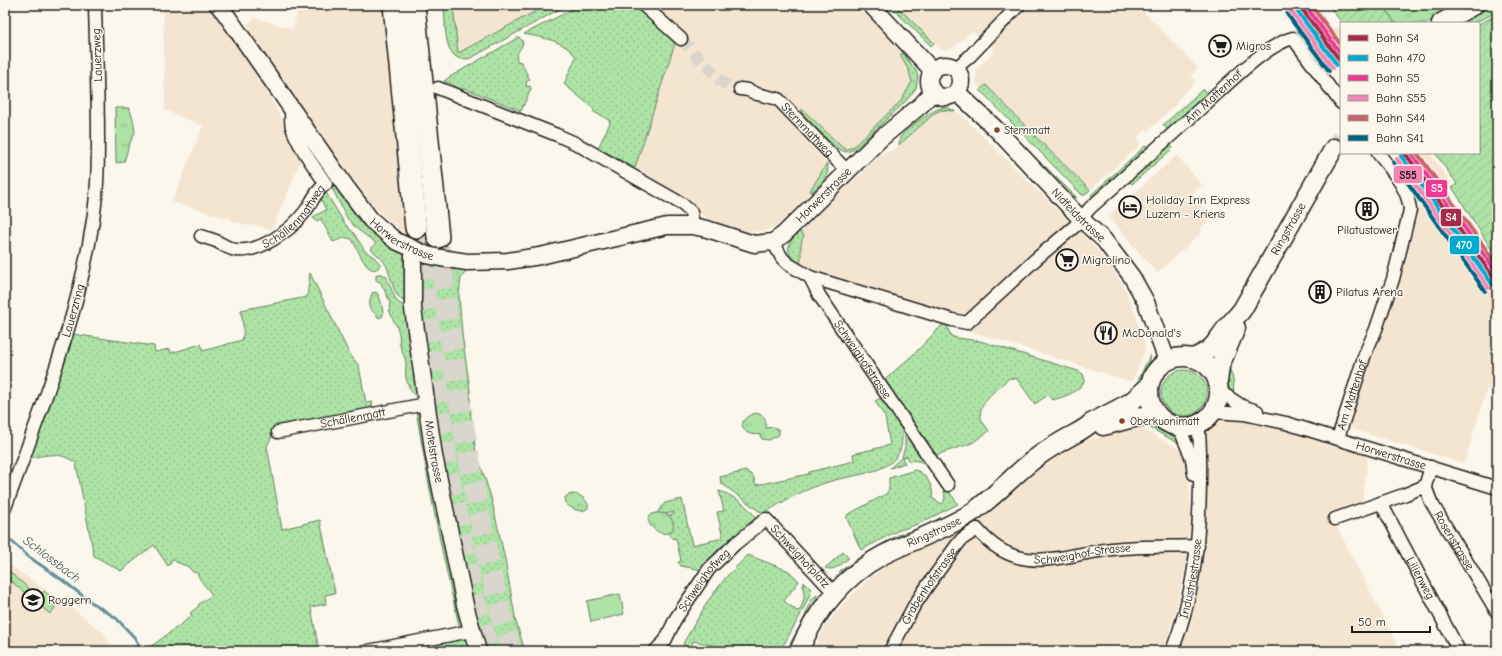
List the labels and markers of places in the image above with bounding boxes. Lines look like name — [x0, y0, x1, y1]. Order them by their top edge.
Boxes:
supermarket icon: Migros — [1207, 33, 1233, 59]
place label: Migros — [1236, 39, 1271, 53]
place label: Sternmatt — [1004, 124, 1051, 137]
marker: Sternmatt — [992, 125, 1002, 135]
place label: Holiday Inn Express Luzern - Kriens — [1146, 193, 1250, 221]
hotel icon: Holiday Inn Express Luzern - Kriens — [1117, 194, 1143, 220]
building icon: Pilatustower — [1354, 196, 1380, 222]
place label: Pilatustower — [1337, 223, 1397, 237]
supermarket icon: Migrolino — [1054, 247, 1080, 273]
place label: Migrolino — [1082, 253, 1130, 267]
building icon: Pilatus Arena — [1307, 279, 1333, 305]
place label: Pilatus Arena — [1336, 285, 1403, 299]
restaurant icon: McDonald's — [1093, 320, 1119, 346]
place label: McDonald's — [1122, 326, 1181, 340]
place label: Oberkuonimatt — [1130, 415, 1200, 428]
marker: Oberkuonimatt — [1117, 416, 1127, 426]
school or university icon: Roggern — [20, 587, 46, 613]
place label: Roggern — [48, 593, 92, 607]

